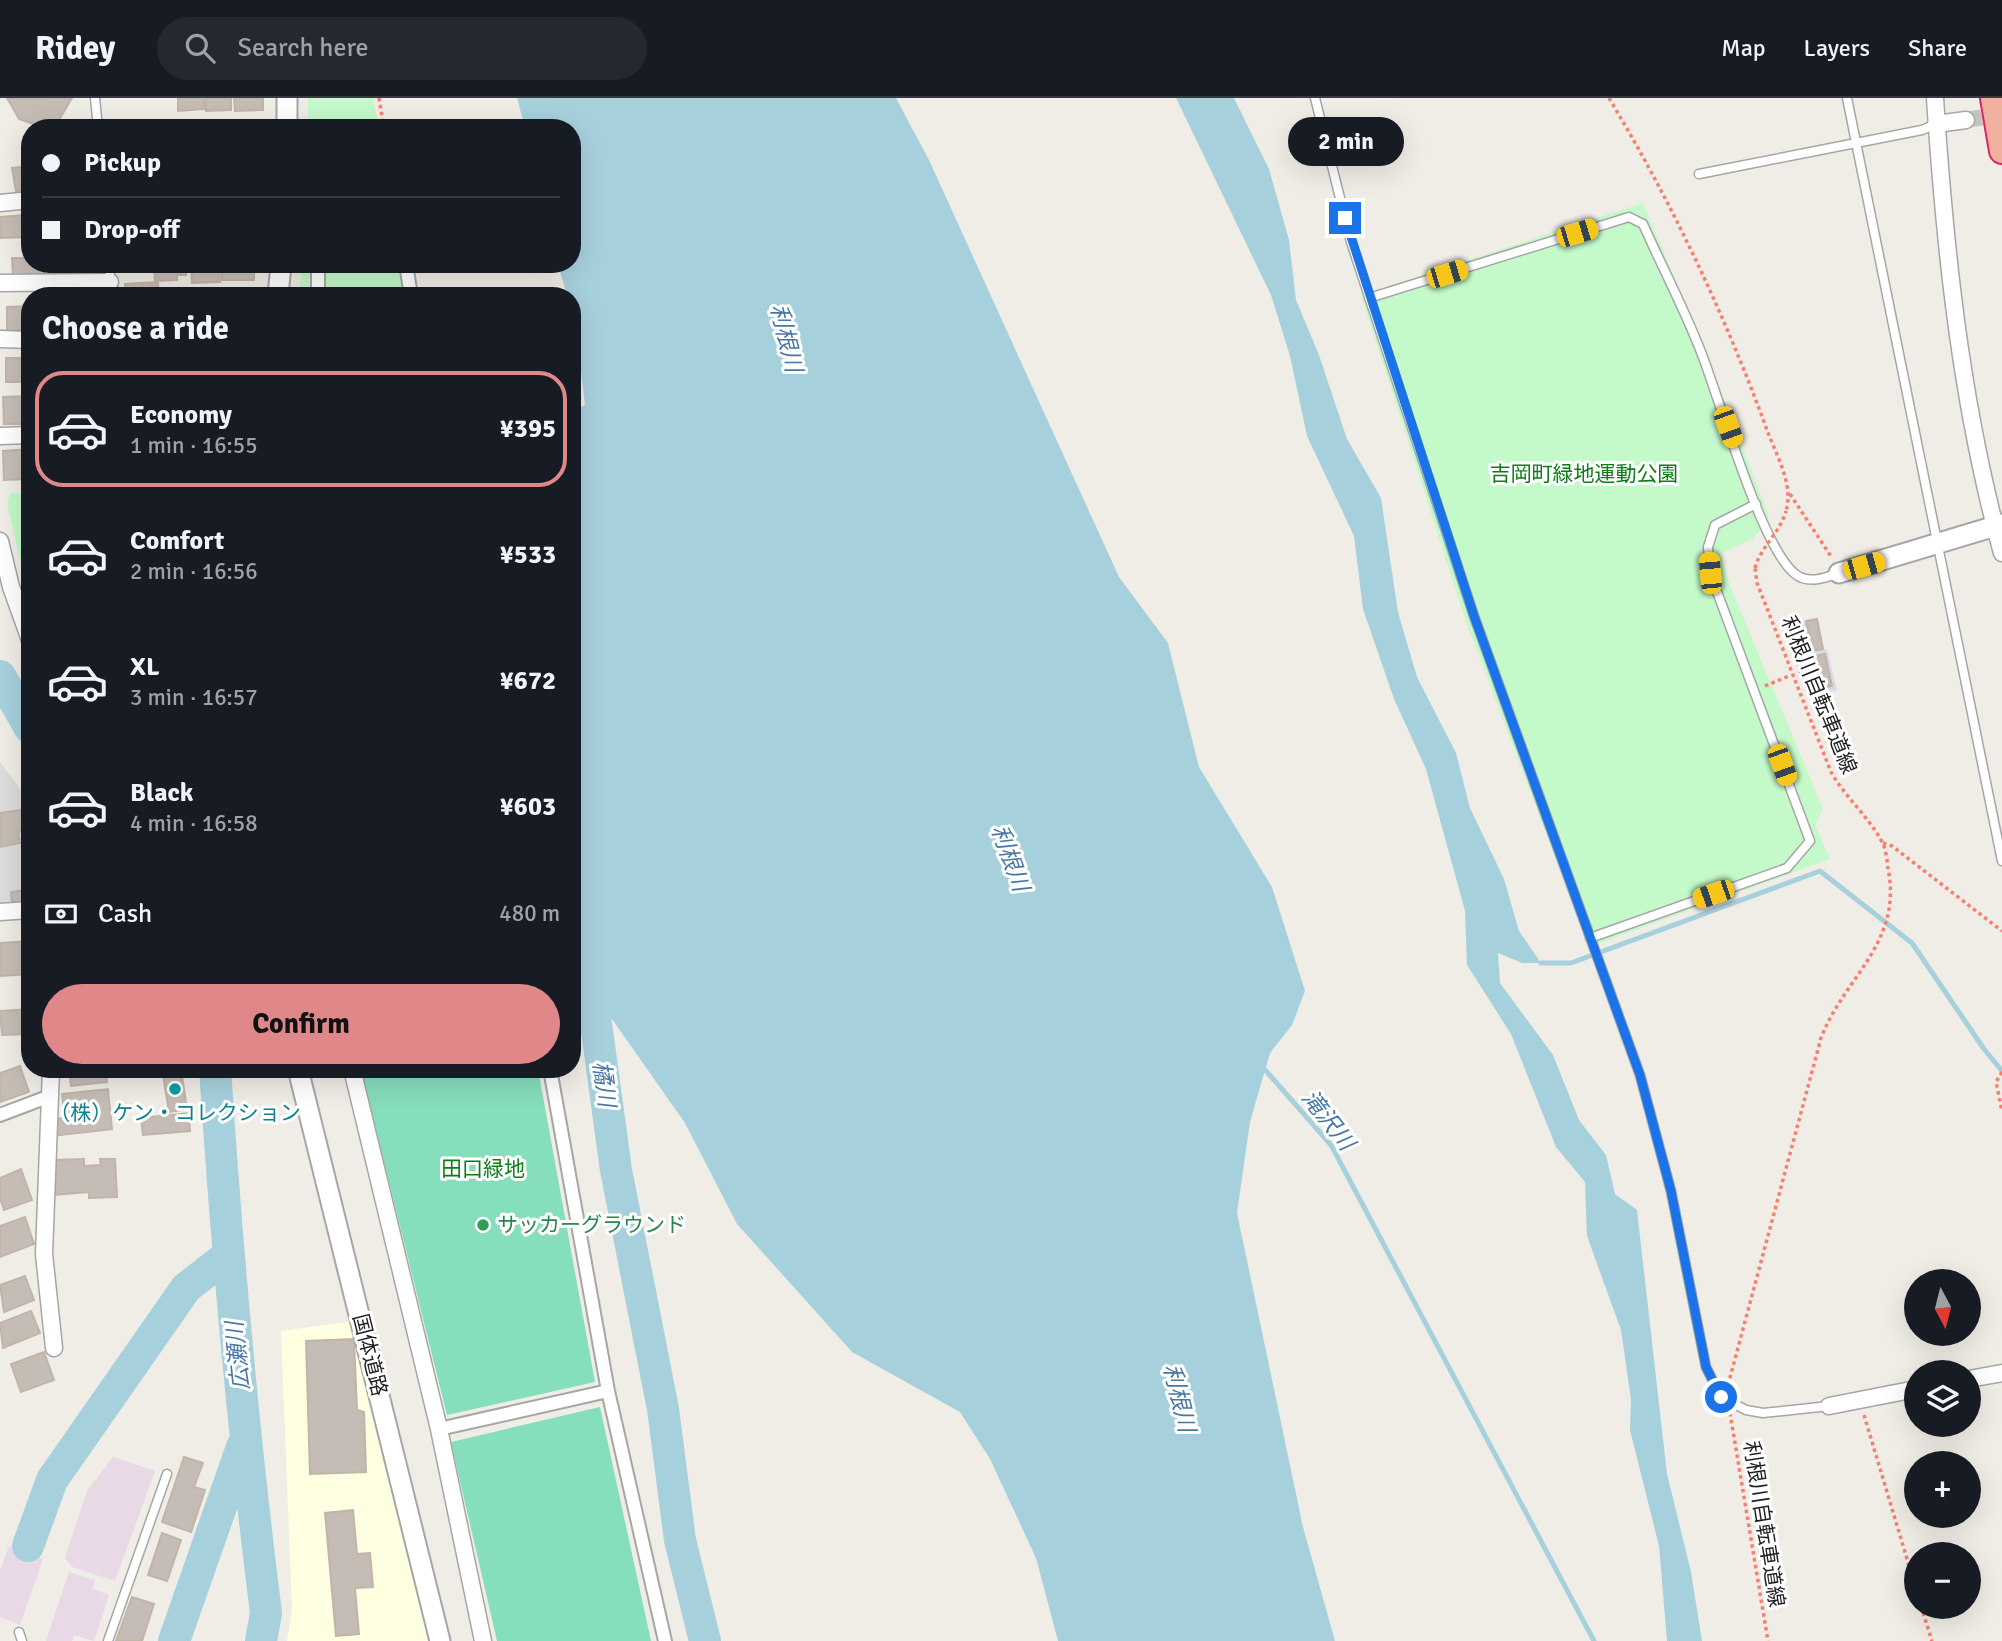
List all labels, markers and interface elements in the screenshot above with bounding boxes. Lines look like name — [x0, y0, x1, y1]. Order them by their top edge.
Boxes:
search box — [157, 17, 647, 80]
text: Ridey — [35, 28, 115, 69]
icon: search — [181, 29, 219, 67]
text: Search here — [237, 32, 369, 64]
text: Map — [1721, 33, 1766, 63]
text: Layers — [1804, 33, 1870, 63]
text: Share — [1908, 33, 1967, 63]
callout: 2 min — [1287, 116, 1403, 166]
text: 2 min — [1318, 127, 1374, 156]
text: Pickup — [84, 147, 161, 179]
route end — [1329, 202, 1361, 234]
text: Drop-off — [84, 214, 180, 246]
car — [1554, 217, 1601, 249]
car — [1424, 258, 1471, 290]
water label: 利根川 — [764, 301, 809, 378]
text: Choose a ride — [42, 309, 229, 348]
icon: car — [46, 398, 109, 461]
text: Economy — [130, 399, 232, 431]
car — [1711, 404, 1746, 450]
text: ¥395 — [500, 413, 556, 445]
text: 1 min · 16:55 — [130, 431, 258, 460]
park label: 吉岡町緑地運動公園 — [1490, 461, 1679, 487]
icon: car — [46, 524, 109, 587]
text: Comfort — [130, 525, 224, 557]
text: ¥533 — [500, 539, 556, 571]
car — [1841, 550, 1888, 582]
car — [1698, 551, 1723, 595]
text: 2 min · 16:56 — [130, 557, 258, 586]
street label: 利根川自転車道線 — [1775, 612, 1863, 778]
icon: car — [46, 650, 109, 713]
text: XL — [130, 651, 160, 683]
text: ¥672 — [500, 665, 556, 697]
text: 3 min · 16:57 — [130, 683, 258, 712]
car — [1765, 742, 1800, 788]
icon: car — [46, 776, 109, 839]
text: Black — [130, 777, 193, 809]
text: ¥603 — [500, 791, 556, 823]
text: 4 min · 16:58 — [130, 809, 258, 838]
water label: 利根川 — [985, 821, 1036, 898]
car — [1690, 877, 1737, 911]
icon: cash — [42, 895, 80, 933]
text: Cash — [98, 898, 152, 930]
text: 480 m — [499, 899, 560, 928]
button: Confirm — [42, 984, 560, 1064]
water label: 橘川 — [586, 1059, 622, 1112]
marker: （株）ケン・コレクション — [167, 1081, 183, 1097]
water label: 滝沢川 — [1295, 1084, 1363, 1158]
place label: （株）ケン・コレクション — [49, 1100, 301, 1126]
park label: 田口緑地 — [441, 1156, 525, 1182]
place label: サッカーグラウンド — [497, 1212, 686, 1238]
marker: サッカーグラウンド — [475, 1217, 491, 1233]
north arrow — [1904, 1269, 1981, 1346]
map controls — [1904, 1269, 1981, 1619]
street label: 国体道路 — [347, 1311, 393, 1399]
water label: 広瀬川 — [220, 1317, 256, 1392]
button: layers — [1904, 1360, 1981, 1437]
water label: 利根川 — [1157, 1361, 1202, 1438]
route start — [1705, 1381, 1737, 1413]
street label: 利根川自転車道線 — [1738, 1439, 1790, 1609]
button: + — [1904, 1451, 1981, 1528]
button: − — [1904, 1542, 1981, 1619]

